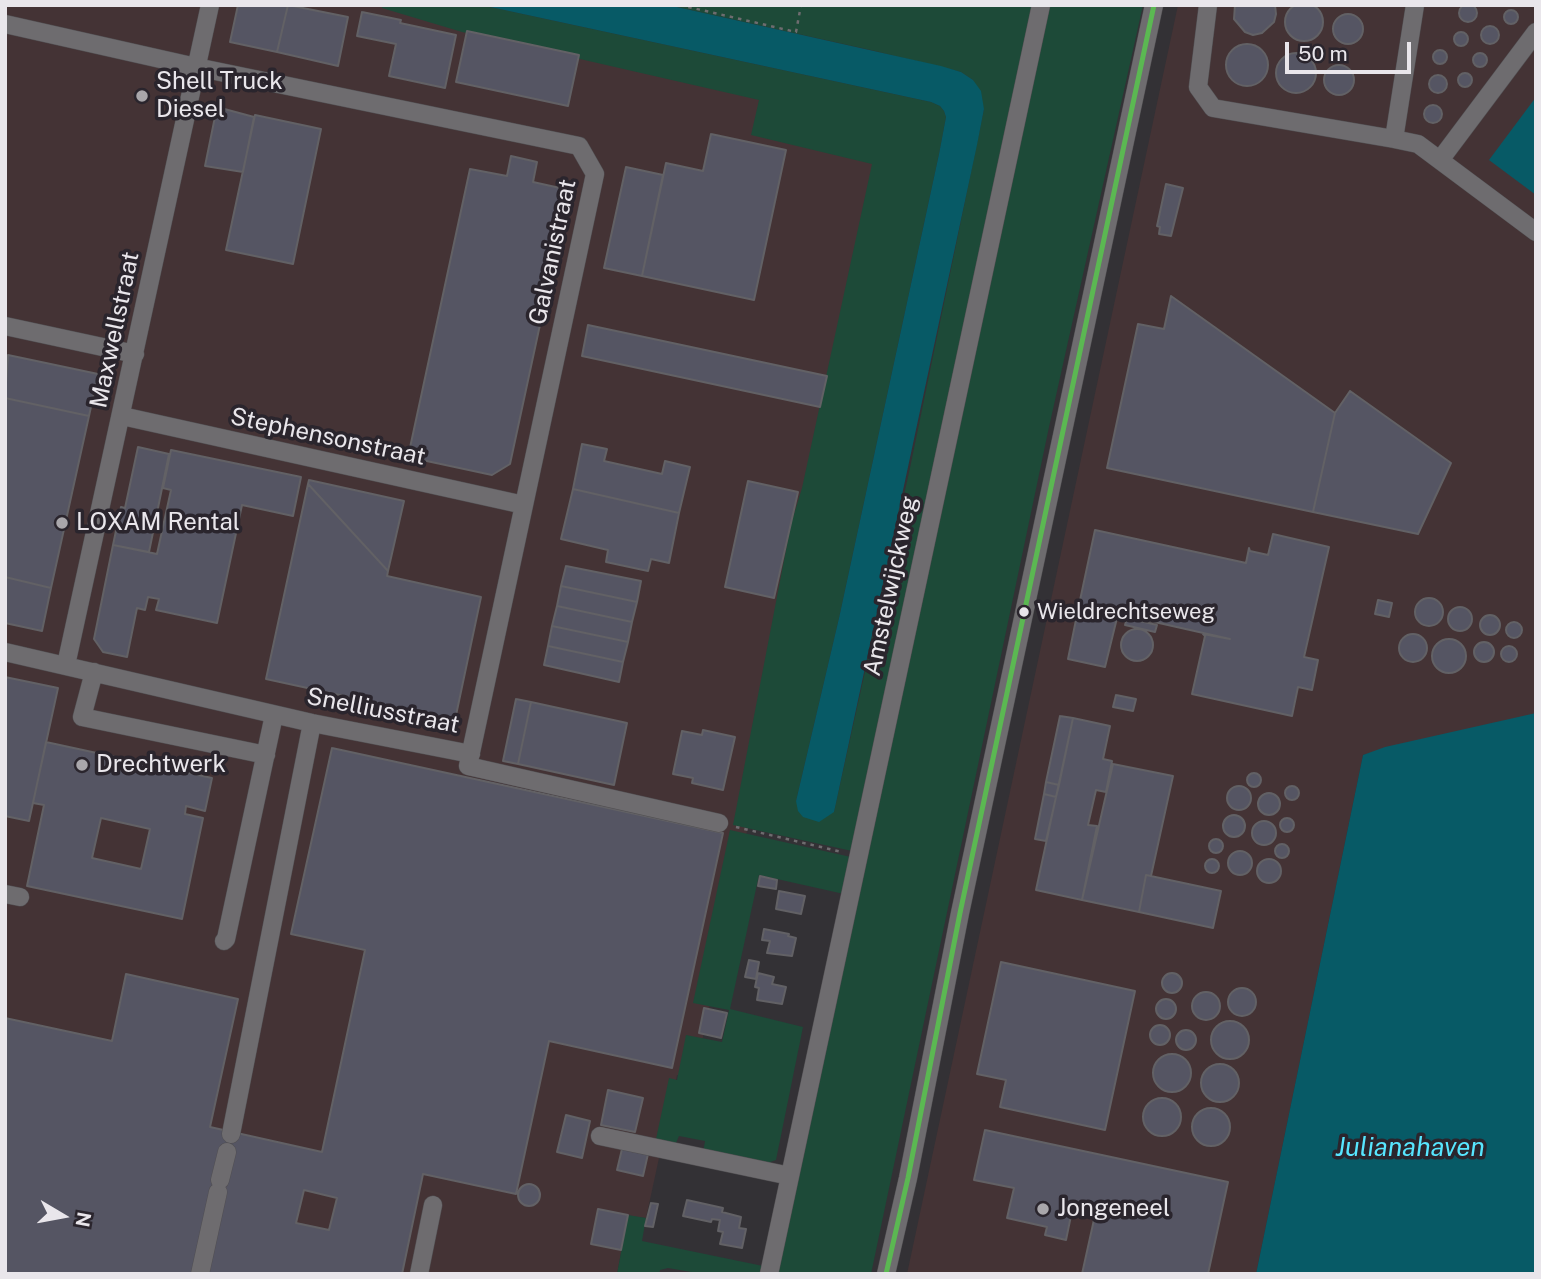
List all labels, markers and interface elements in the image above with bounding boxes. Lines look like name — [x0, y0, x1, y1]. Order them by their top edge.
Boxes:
scale bar — [1289, 28, 1415, 72]
text: 50 m — [1298, 41, 1348, 66]
place label: Shell Truck Diesel — [156, 68, 283, 124]
marker: Shell Truck Diesel — [134, 88, 150, 104]
street label: Galvanistraat — [524, 177, 582, 327]
street label: Maxwellstraat — [84, 249, 146, 411]
street label: Stephensonstraat — [228, 402, 428, 472]
street label: Amstelwijckweg — [858, 493, 924, 679]
place label: LOXAM Rental — [76, 509, 240, 537]
marker: LOXAM Rental — [54, 515, 70, 531]
place label: Wieldrechtseweg — [1037, 599, 1215, 625]
marker: Wieldrechtseweg — [1017, 605, 1031, 619]
street label: Snelliusstraat — [304, 682, 462, 740]
place label: Drechtwerk — [96, 751, 226, 779]
marker: Drechtwerk — [74, 757, 90, 773]
water label: Julianahaven — [1335, 1132, 1485, 1164]
north arrow — [28, 1181, 98, 1251]
place label: Jongeneel — [1057, 1195, 1170, 1223]
marker: Jongeneel — [1035, 1201, 1051, 1217]
text: N — [72, 1210, 96, 1229]

